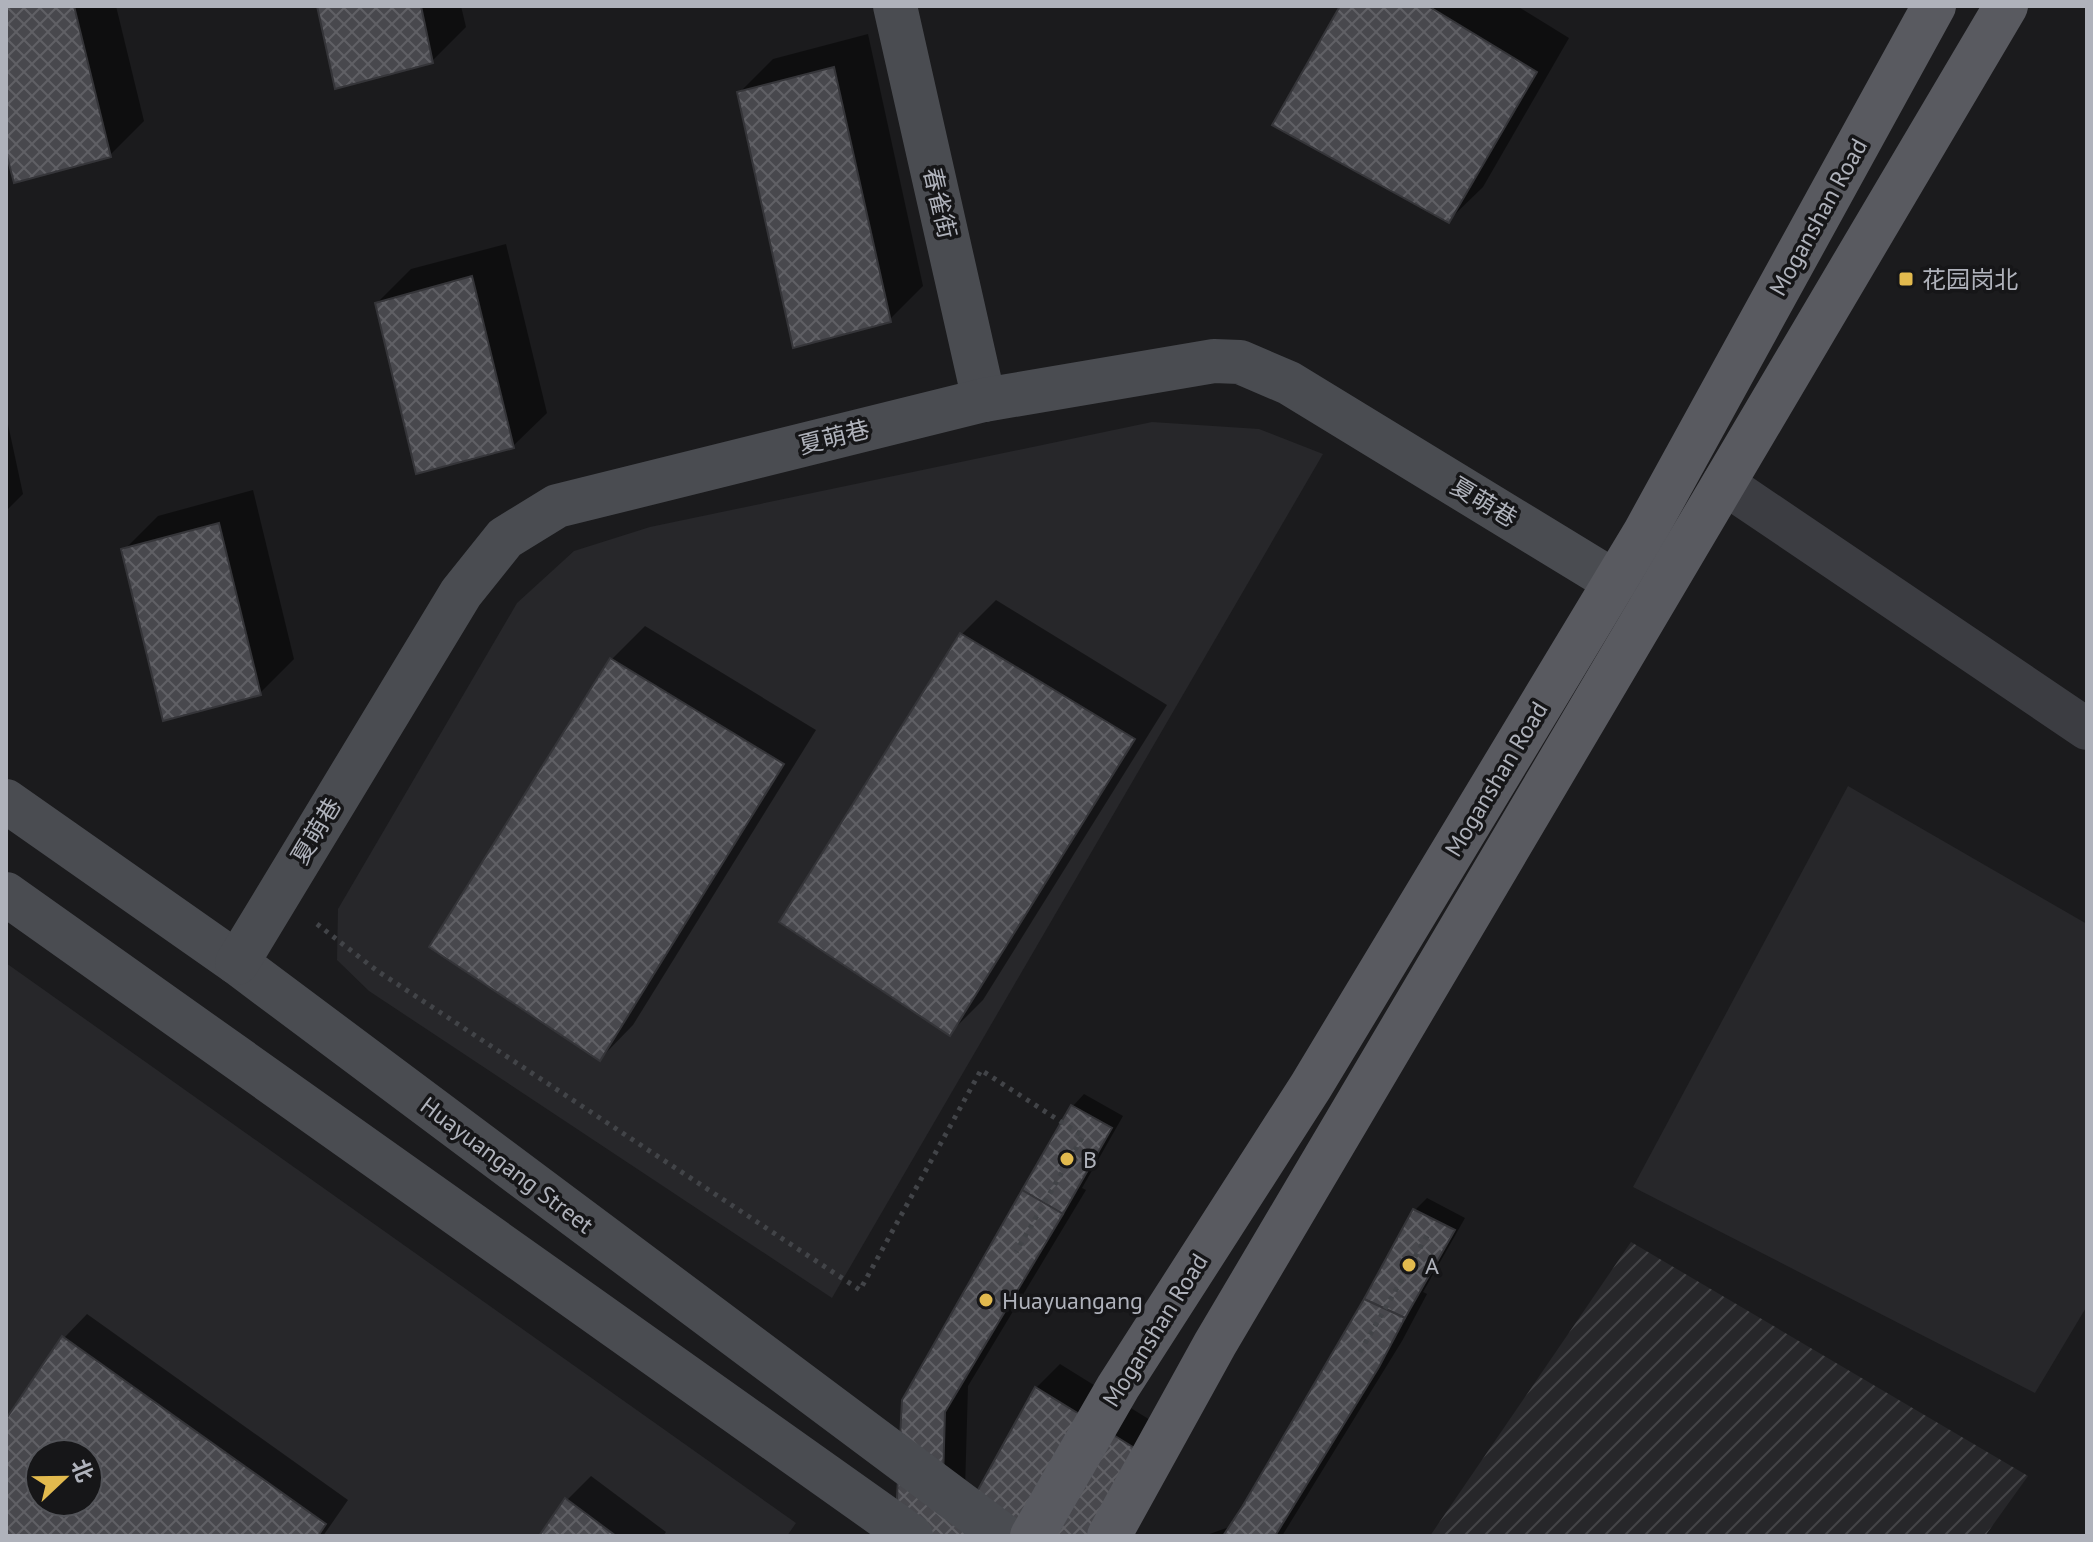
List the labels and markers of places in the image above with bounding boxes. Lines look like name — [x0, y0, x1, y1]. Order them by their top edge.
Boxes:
place label: 花园岗北 — [1922, 264, 2018, 295]
marker: 花园岗北 — [1897, 270, 1915, 288]
place label: B — [1083, 1144, 1097, 1175]
marker: B — [1058, 1150, 1076, 1168]
place label: A — [1425, 1250, 1439, 1281]
marker: A — [1400, 1256, 1418, 1274]
place label: Huayuangang — [1002, 1285, 1143, 1316]
marker: Huayuangang — [977, 1291, 995, 1309]

